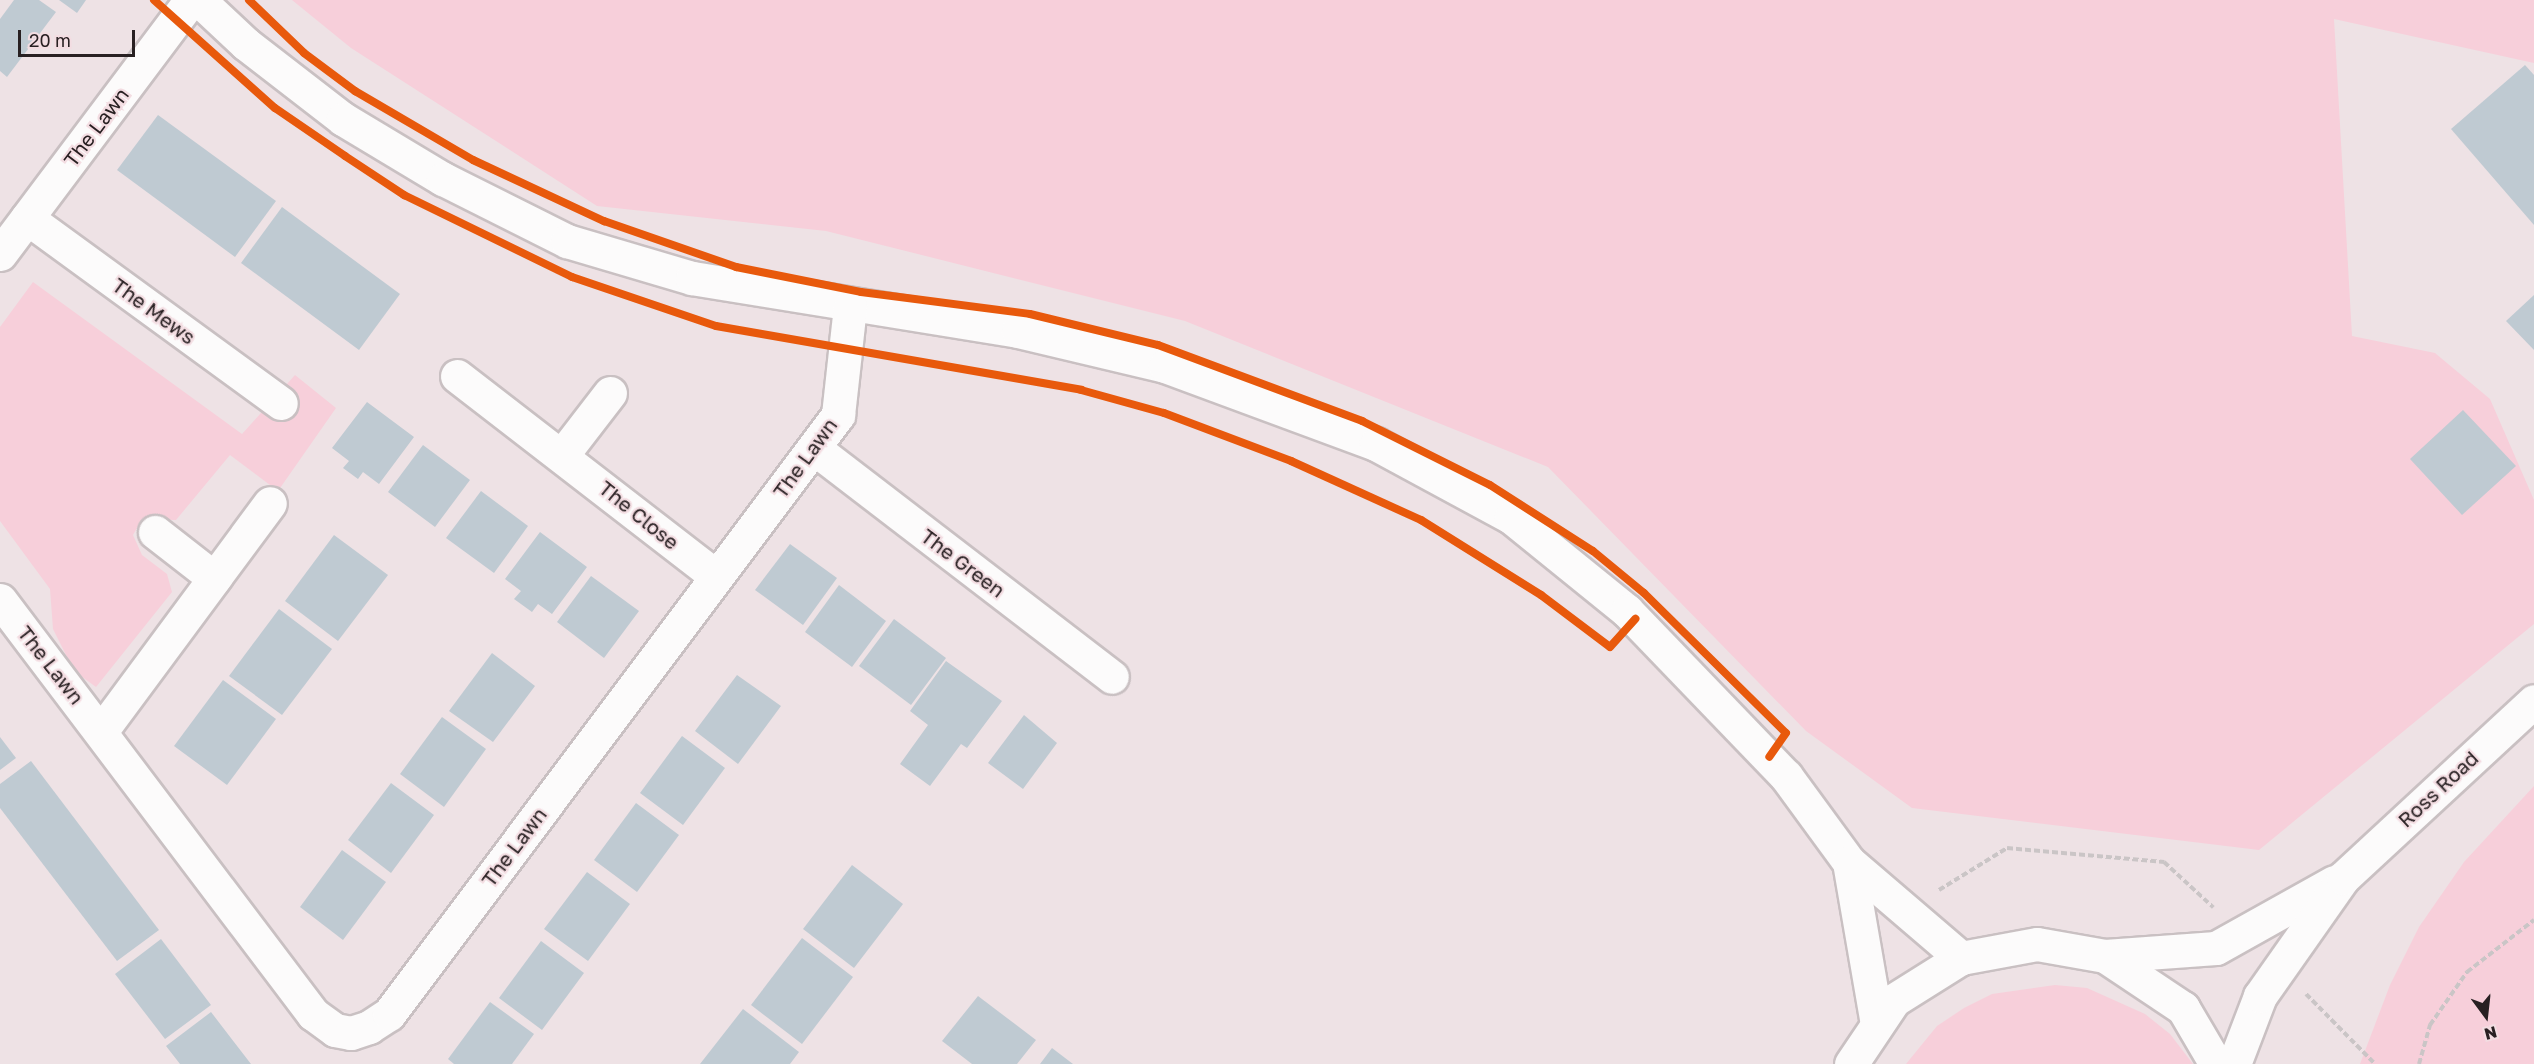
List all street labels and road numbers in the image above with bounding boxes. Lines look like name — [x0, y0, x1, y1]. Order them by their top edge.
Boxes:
street label: The Lawn — [59, 83, 133, 171]
street label: The Mews — [108, 273, 200, 349]
street label: The Lawn — [768, 414, 842, 502]
street label: The Close — [594, 476, 684, 554]
street label: The Green — [916, 524, 1010, 602]
street label: The Lawn — [13, 621, 89, 709]
street label: Ross Road — [2393, 746, 2483, 832]
street label: The Lawn — [477, 803, 551, 891]

